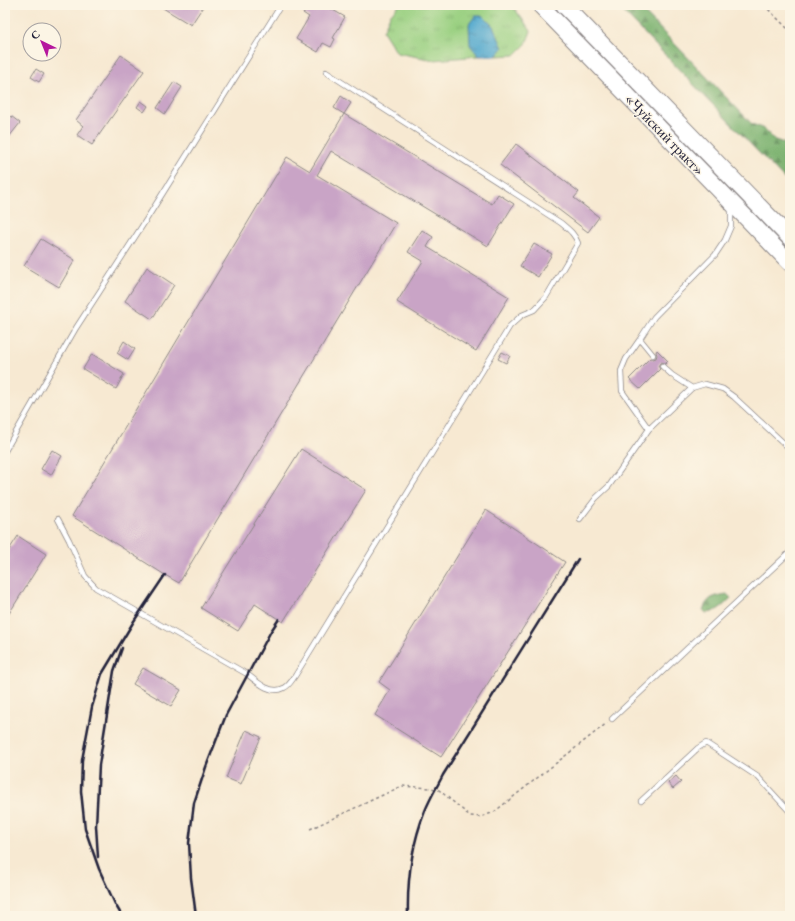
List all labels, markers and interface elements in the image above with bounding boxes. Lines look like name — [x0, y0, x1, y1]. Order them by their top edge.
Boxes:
north arrow — [22, 22, 62, 62]
text: С — [28, 27, 43, 42]
street label: «Чуйский тракт» — [621, 89, 709, 179]

